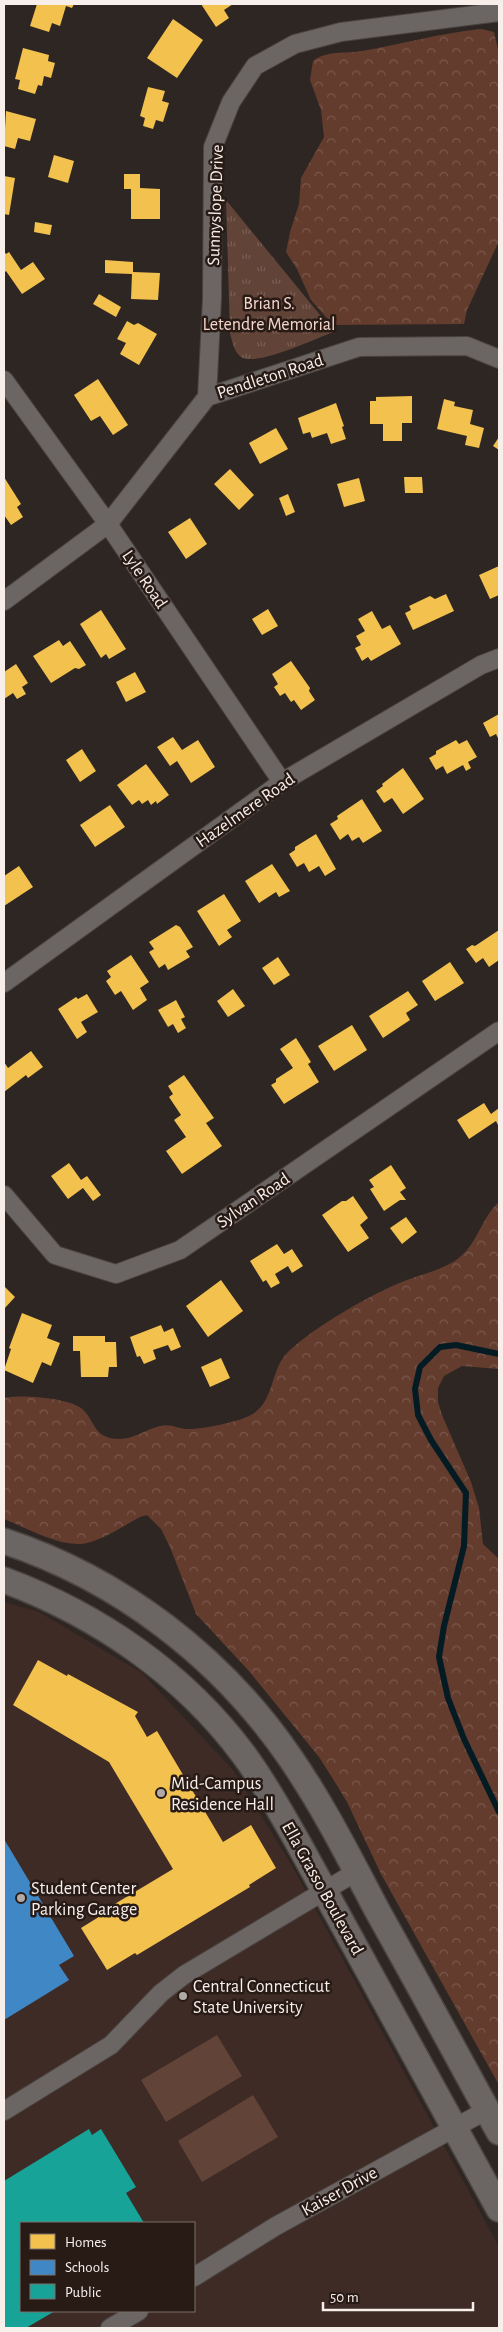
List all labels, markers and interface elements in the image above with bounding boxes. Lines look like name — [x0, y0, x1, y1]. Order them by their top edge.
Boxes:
street label: Sunnyslope Drive — [205, 144, 227, 266]
park label: Brian S. Letendre Memorial — [202, 295, 336, 334]
street label: Pendleton Road — [215, 351, 326, 403]
street label: Lyle Road — [118, 547, 170, 612]
street label: Hazelmere Road — [193, 770, 298, 851]
street label: Sylvan Road — [214, 1170, 293, 1232]
place label: Mid-Campus Residence Hall — [171, 1775, 274, 1814]
marker: Mid-Campus Residence Hall — [155, 1787, 167, 1799]
street label: Ella Grasso Boulevard — [278, 1819, 366, 1958]
place label: Student Center Parking Garage — [31, 1880, 137, 1919]
marker: Student Center Parking Garage — [15, 1892, 27, 1904]
place label: Central Connecticut State University — [193, 1978, 330, 2017]
marker: Central Connecticut State University — [177, 1990, 189, 2002]
street label: Kaiser Drive — [299, 2164, 380, 2220]
legend — [20, 2222, 195, 2312]
text: Homes — [65, 2235, 107, 2250]
text: Schools — [65, 2260, 109, 2275]
scale bar — [323, 2280, 473, 2312]
text: Public — [65, 2285, 101, 2300]
text: 50 m — [330, 2290, 359, 2305]

